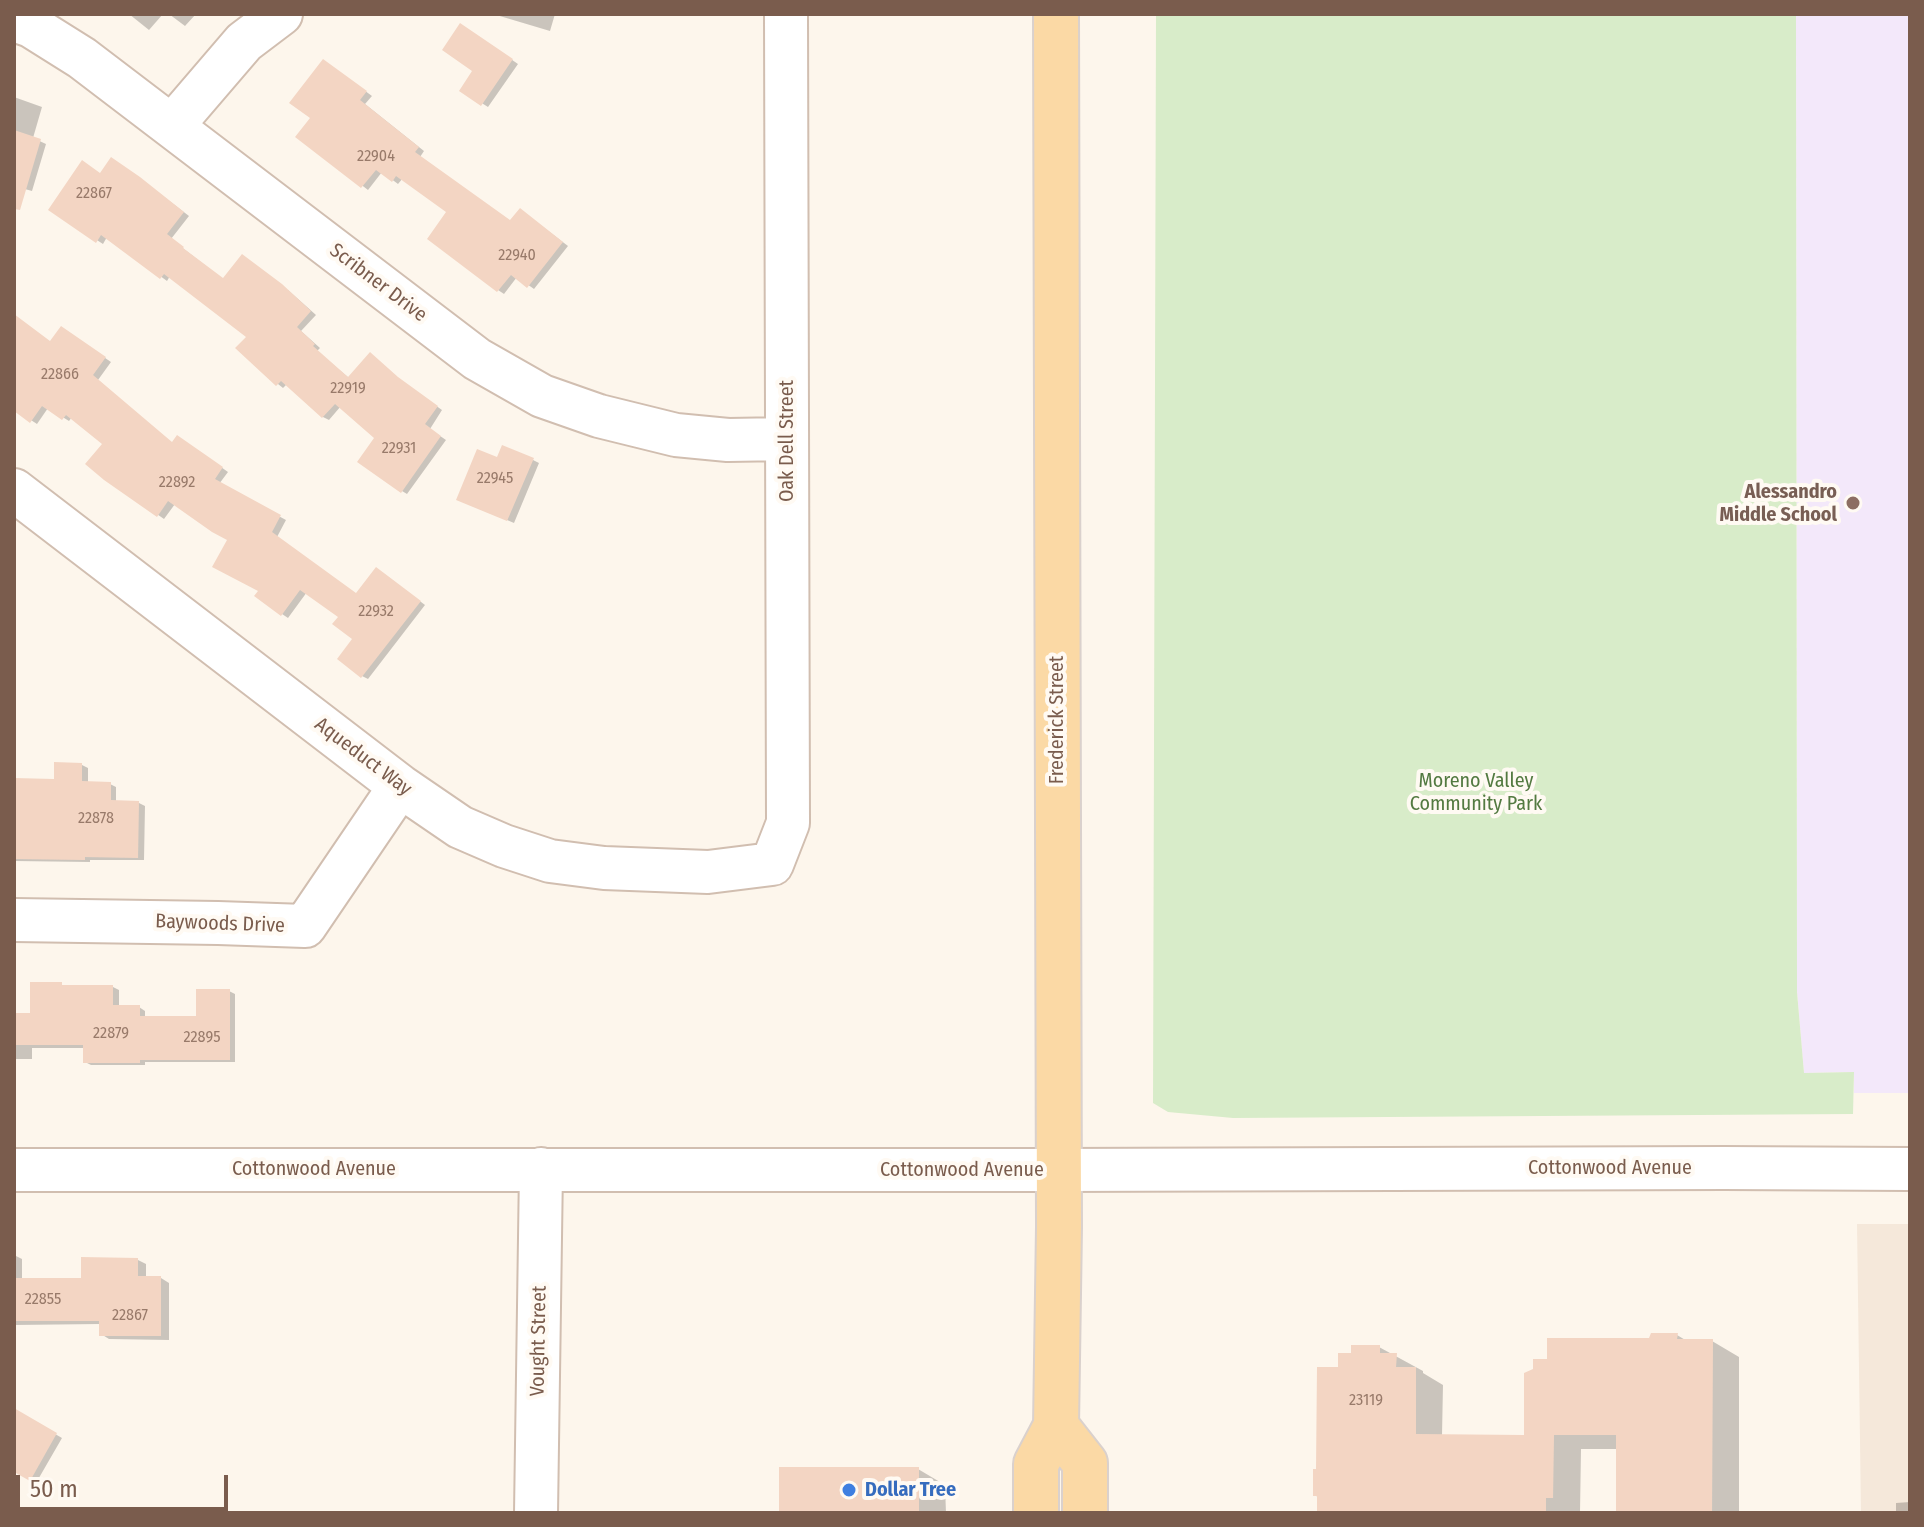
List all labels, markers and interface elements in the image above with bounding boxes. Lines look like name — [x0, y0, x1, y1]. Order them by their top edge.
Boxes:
house number: 22904 — [357, 147, 395, 167]
house number: 22867 — [76, 184, 112, 204]
street label: Scribner Drive — [325, 239, 431, 327]
house number: 22940 — [498, 246, 536, 266]
house number: 22866 — [41, 365, 79, 385]
house number: 22919 — [330, 379, 366, 399]
street label: Oak Dell Street — [775, 380, 799, 502]
house number: 22931 — [382, 439, 416, 459]
house number: 22945 — [477, 469, 513, 489]
house number: 22892 — [159, 473, 195, 493]
place label: Alessandro Middle School — [1720, 480, 1837, 527]
marker: Alessandro Middle School — [1844, 494, 1862, 512]
house number: 22932 — [358, 602, 394, 622]
street label: Frederick Street — [1045, 656, 1069, 784]
street label: Aqueduct Way — [310, 713, 416, 801]
park label: Moreno Valley Community Park — [1410, 769, 1542, 816]
house number: 22878 — [78, 809, 114, 829]
street label: Baywoods Drive — [155, 910, 285, 938]
house number: 22879 — [93, 1024, 129, 1044]
house number: 22895 — [183, 1028, 221, 1048]
street label: Cottonwood Avenue — [1528, 1156, 1692, 1180]
street label: Cottonwood Avenue — [232, 1157, 396, 1181]
street label: Cottonwood Avenue — [880, 1158, 1044, 1182]
street label: Vought Street — [526, 1285, 552, 1397]
house number: 22855 — [25, 1290, 61, 1310]
house number: 22867 — [112, 1306, 148, 1326]
house number: 23119 — [1349, 1391, 1383, 1411]
scale bar — [20, 1459, 232, 1509]
text: 50 m — [30, 1475, 78, 1503]
place label: Dollar Tree — [865, 1478, 956, 1502]
marker: Dollar Tree — [840, 1481, 858, 1499]

